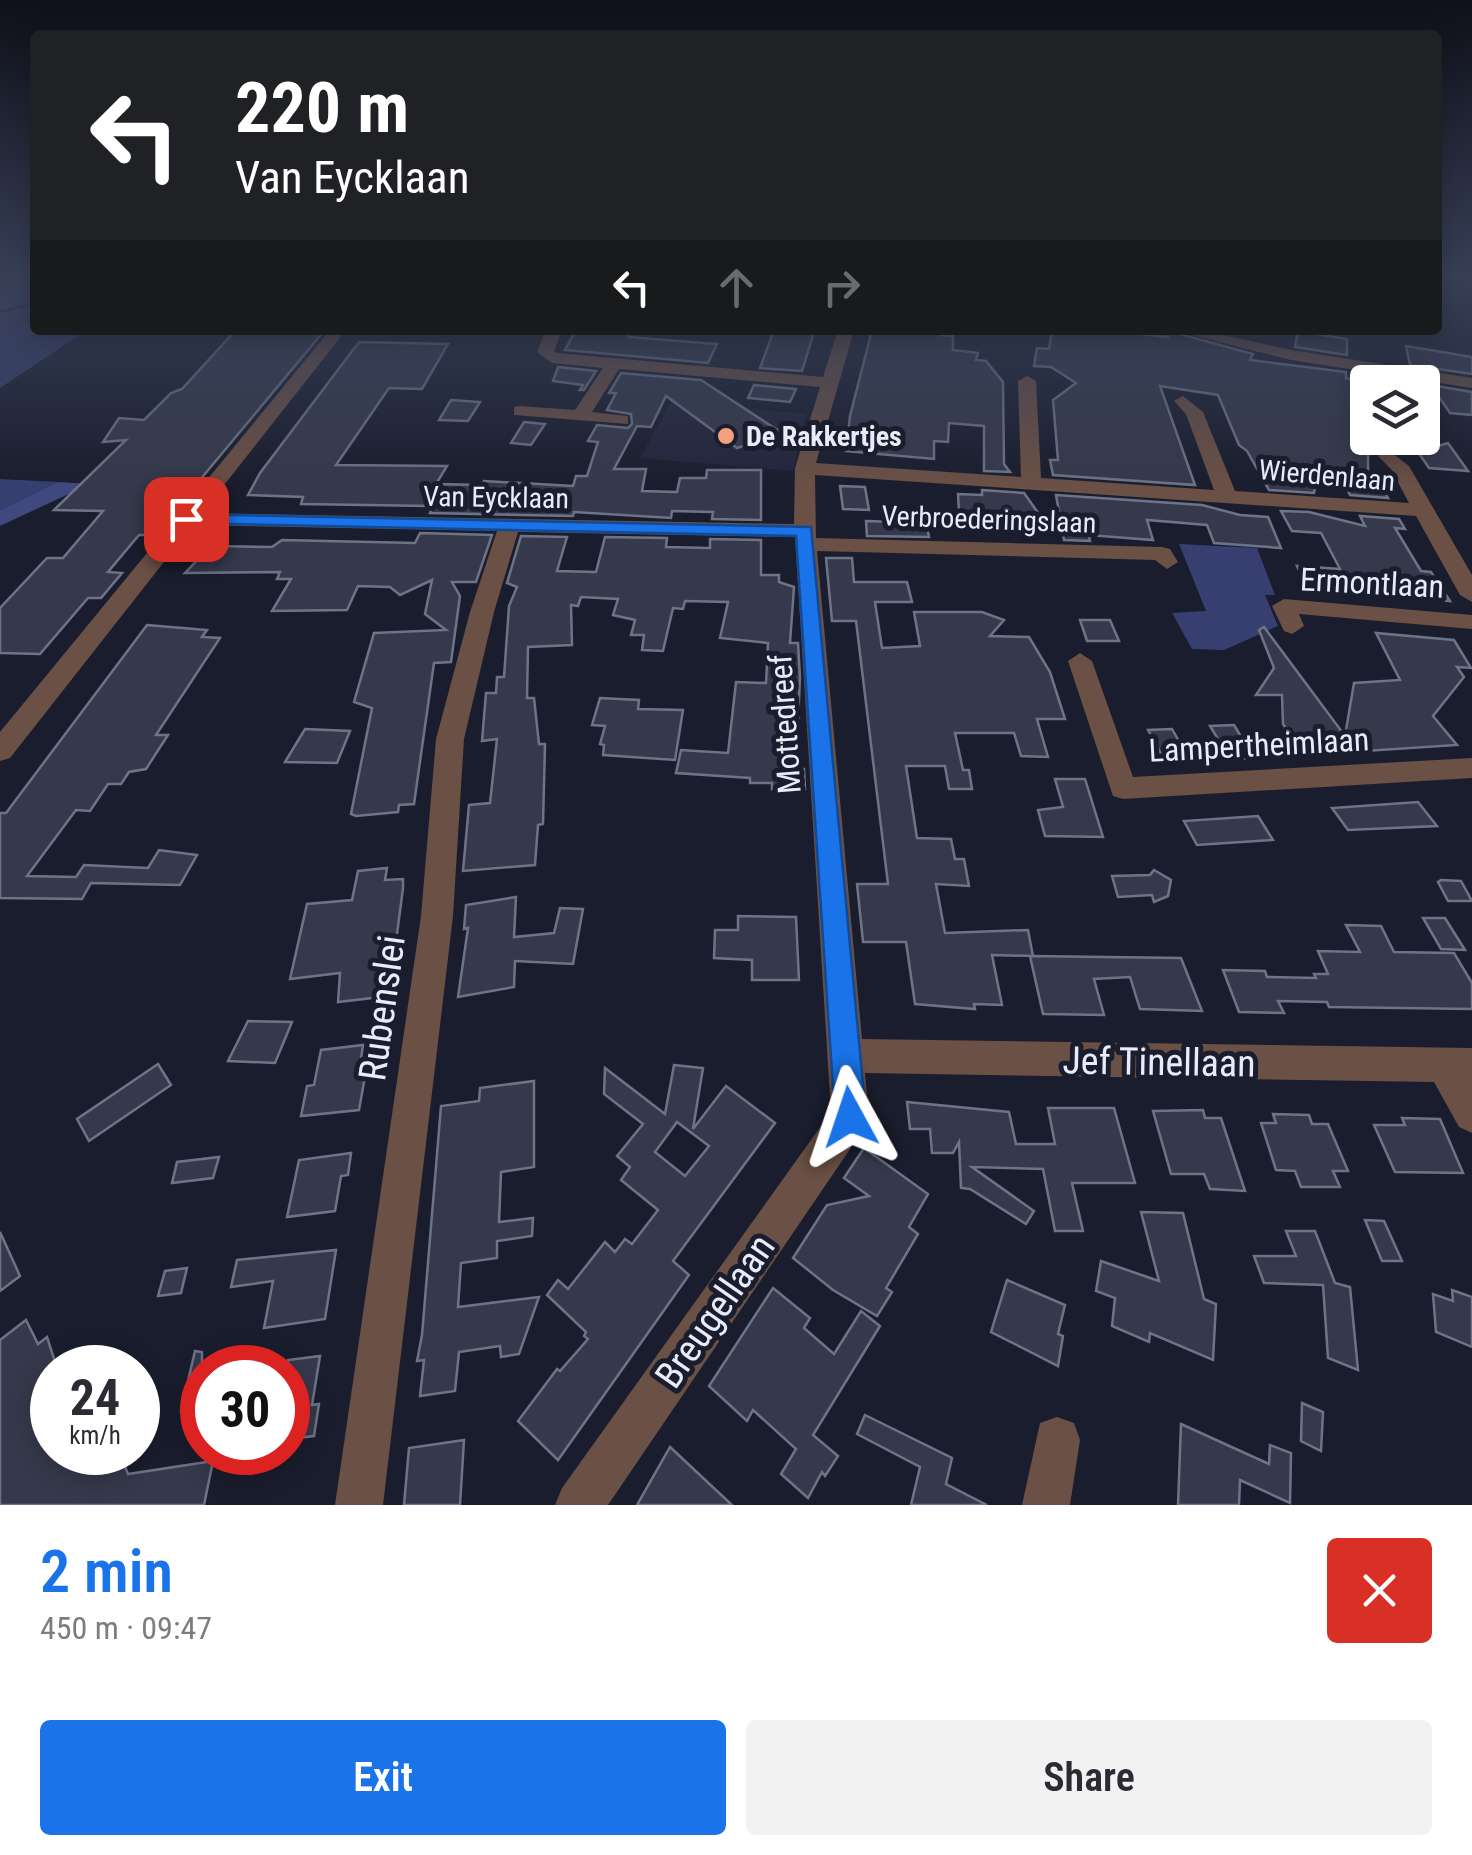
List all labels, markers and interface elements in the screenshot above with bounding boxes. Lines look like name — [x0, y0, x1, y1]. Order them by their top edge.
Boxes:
text: 220 m — [235, 67, 409, 149]
icon: left — [70, 70, 200, 200]
text: Van Eycklaan — [235, 151, 469, 204]
icon: left — [604, 260, 659, 315]
icon: ahead — [709, 260, 764, 315]
icon: right — [814, 260, 869, 315]
map controls — [1350, 365, 1440, 455]
button: layers — [1350, 365, 1440, 455]
place label: De Rakkertjes — [746, 420, 902, 453]
marker: De Rakkertjes — [715, 425, 737, 447]
street label: Wierdenlaan — [1258, 453, 1396, 498]
pin — [144, 477, 229, 562]
street label: Van Eycklaan — [423, 480, 569, 515]
icon: arrive — [159, 492, 214, 547]
street label: Verbroederingslaan — [881, 499, 1097, 540]
street label: Ermontlaan — [1299, 560, 1445, 606]
street label: Mottedreef — [761, 653, 809, 795]
street label: Lampertheimlaan — [1148, 720, 1370, 770]
street label: Rubenslei — [350, 933, 414, 1083]
street label: Jef Tinellaan — [1062, 1038, 1256, 1086]
position arrow — [798, 1065, 902, 1169]
street label: Breugellaan — [646, 1226, 784, 1396]
speed limit sign: 30 — [180, 1345, 310, 1475]
text: 24 — [70, 1369, 120, 1427]
text: km/h — [69, 1421, 121, 1450]
text: 2 min — [40, 1536, 173, 1607]
button: close — [1327, 1538, 1432, 1643]
text: 450 m · 09:47 — [40, 1609, 212, 1647]
button: Exit — [40, 1720, 726, 1835]
button: Share — [746, 1720, 1432, 1835]

